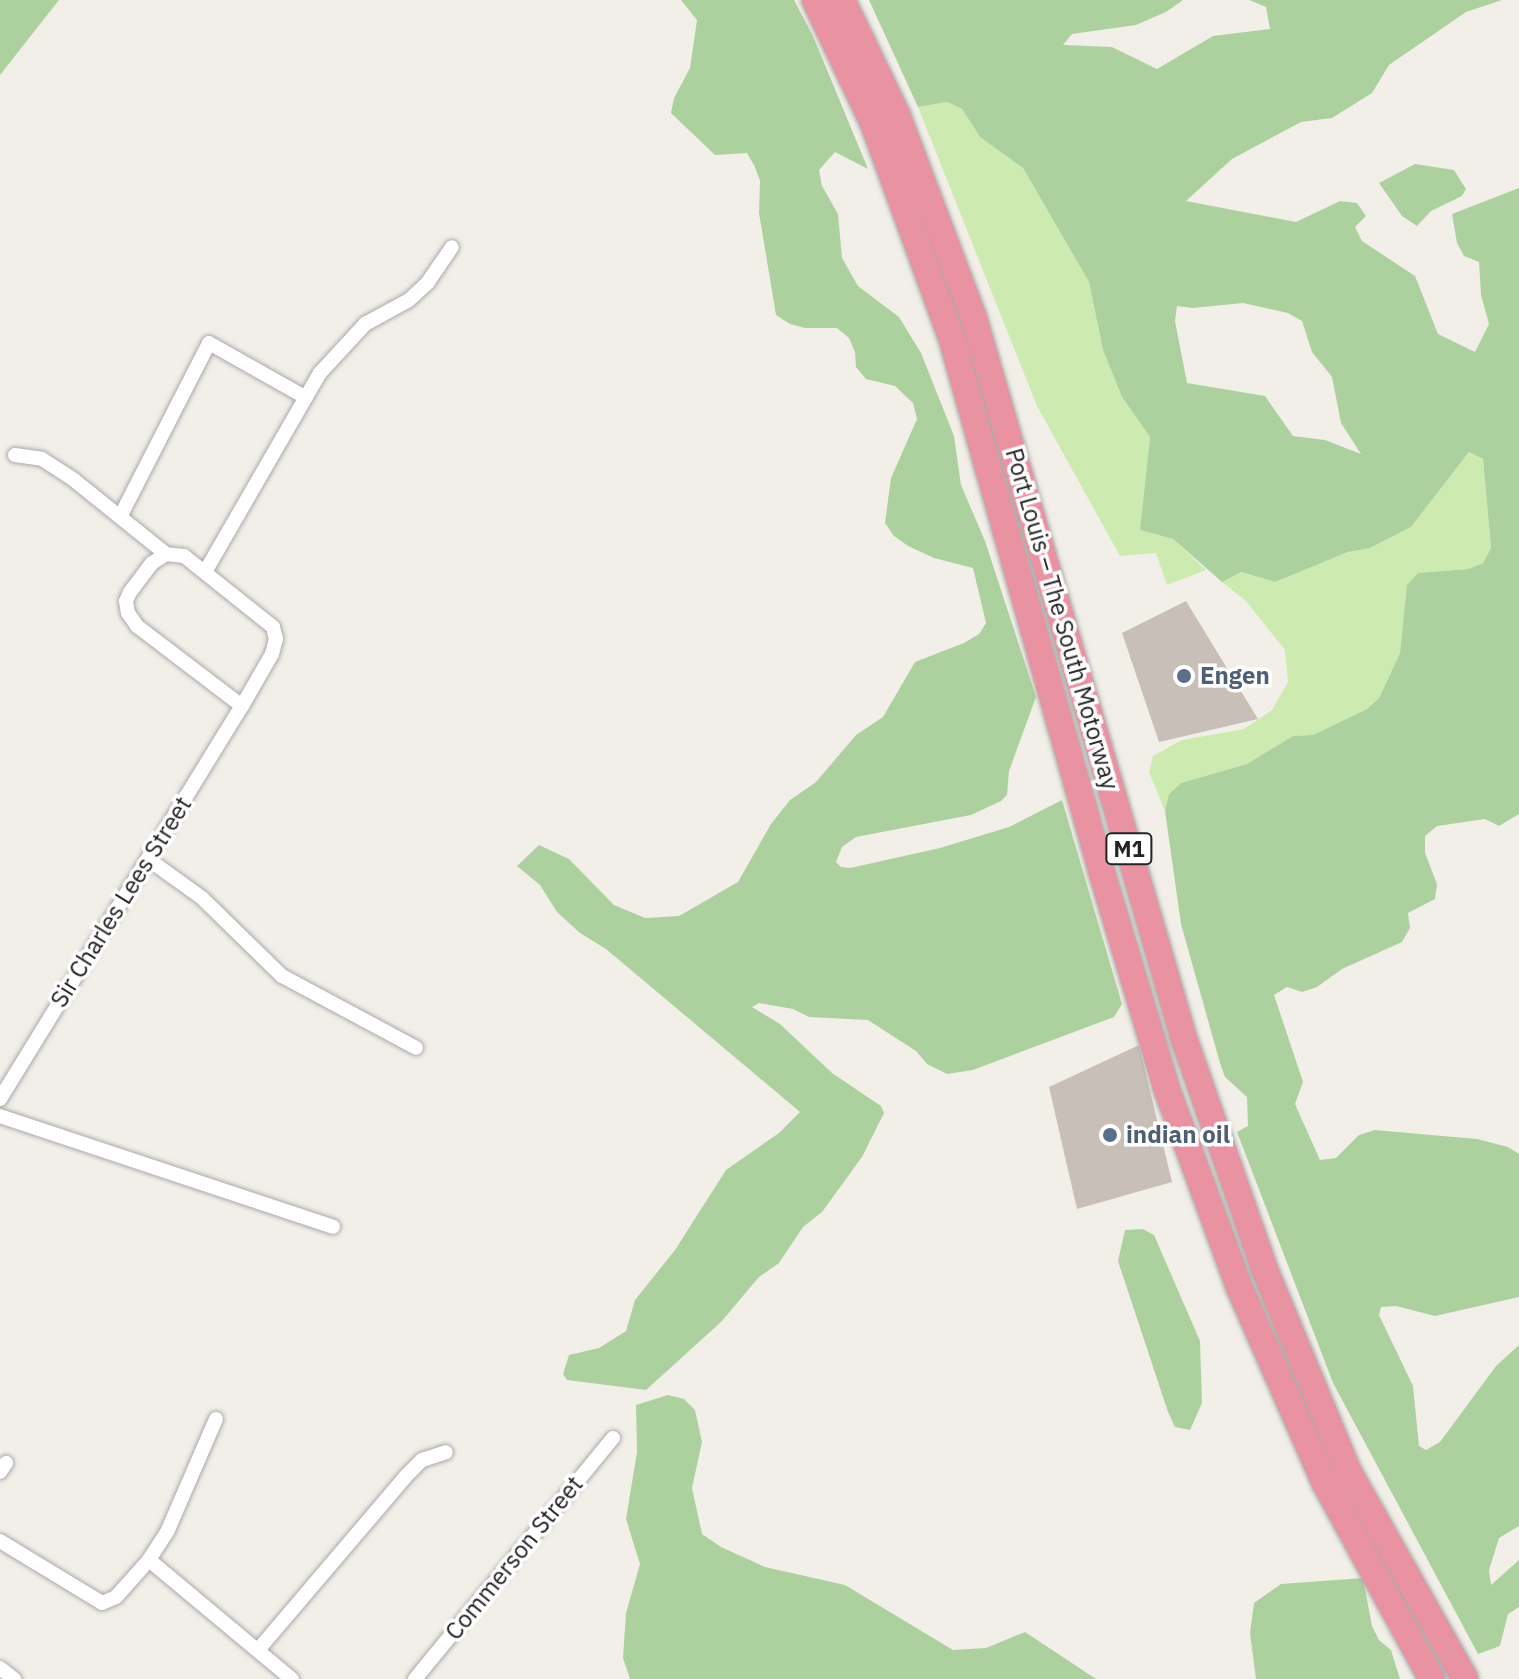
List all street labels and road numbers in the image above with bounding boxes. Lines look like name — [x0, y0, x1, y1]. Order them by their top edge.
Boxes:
street label: Port Louis – The South Motorway — [999, 445, 1125, 793]
street label: Sir Charles Lees Street — [44, 791, 198, 1013]
road number: M1 — [1105, 831, 1153, 867]
street label: Commerson Street — [439, 1470, 589, 1646]

